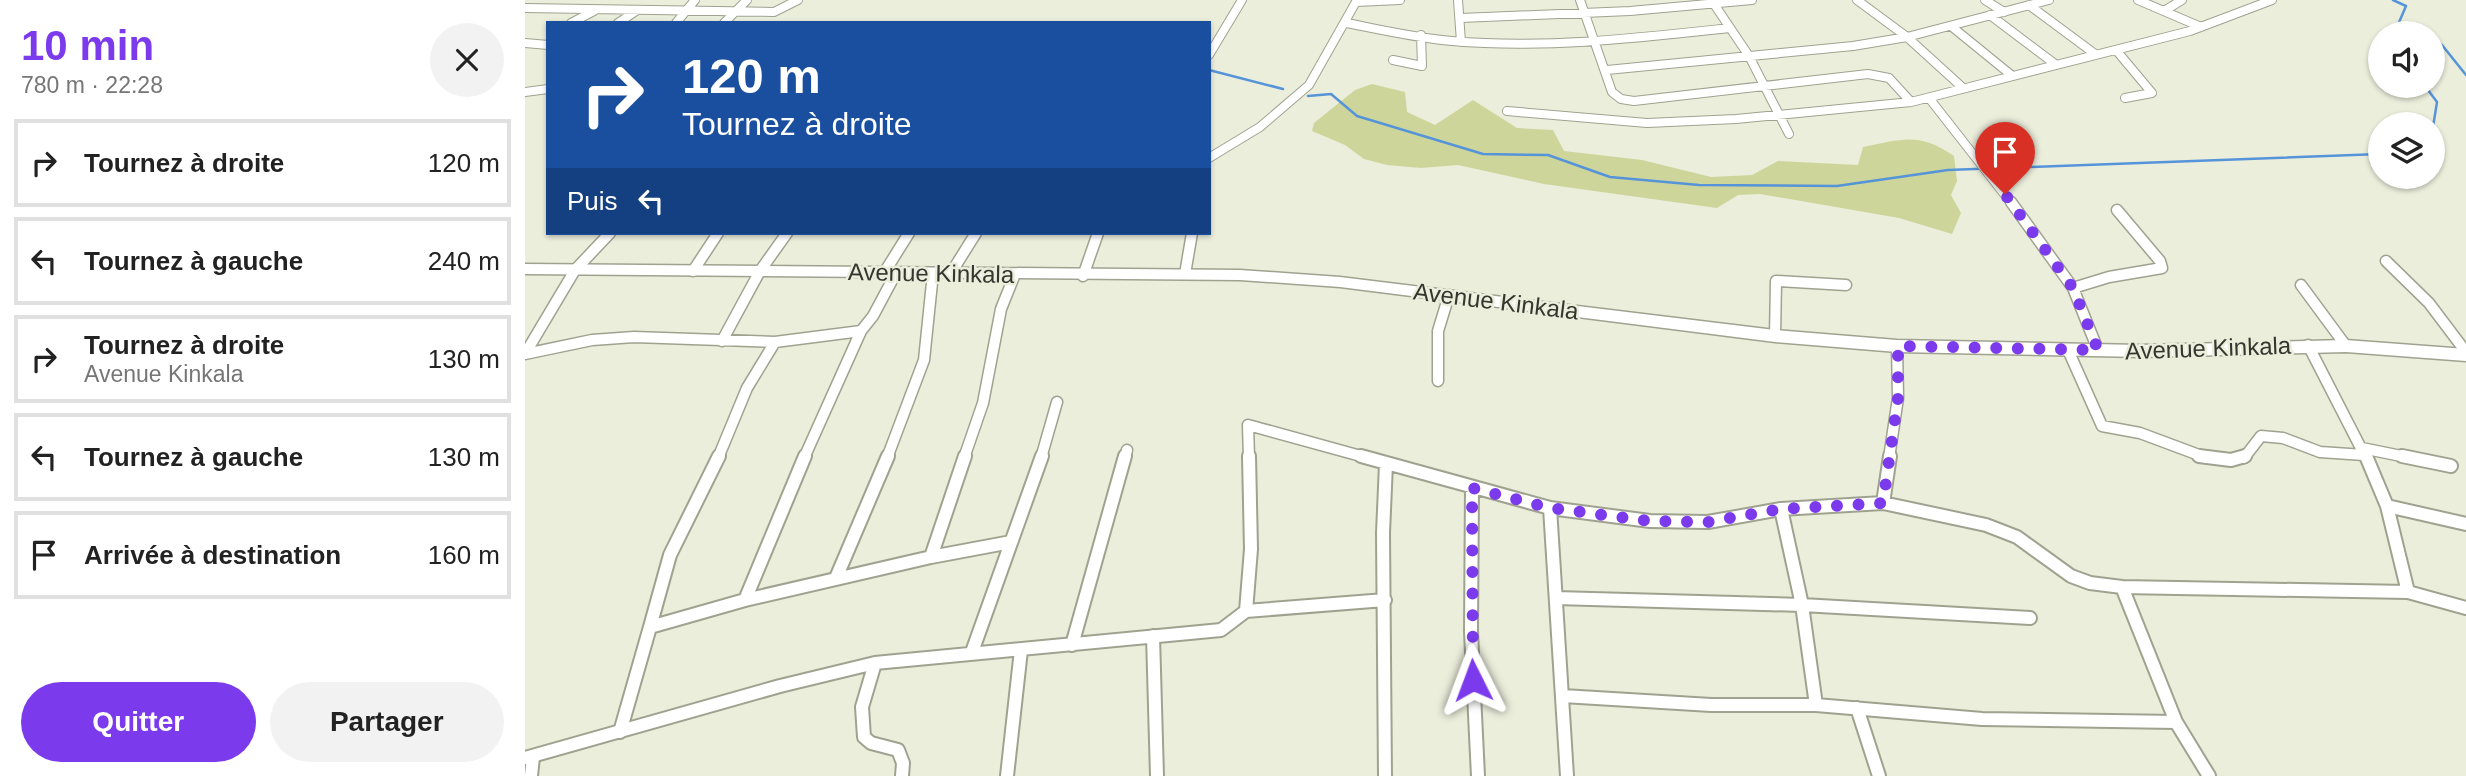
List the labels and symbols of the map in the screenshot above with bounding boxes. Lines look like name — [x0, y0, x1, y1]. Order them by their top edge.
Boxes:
pin — [1975, 122, 2035, 194]
street label: Avenue Kinkala — [848, 258, 1015, 288]
street label: Avenue Kinkala — [1412, 277, 1581, 325]
street label: Avenue Kinkala — [2124, 332, 2292, 364]
position arrow — [1436, 643, 1510, 717]

